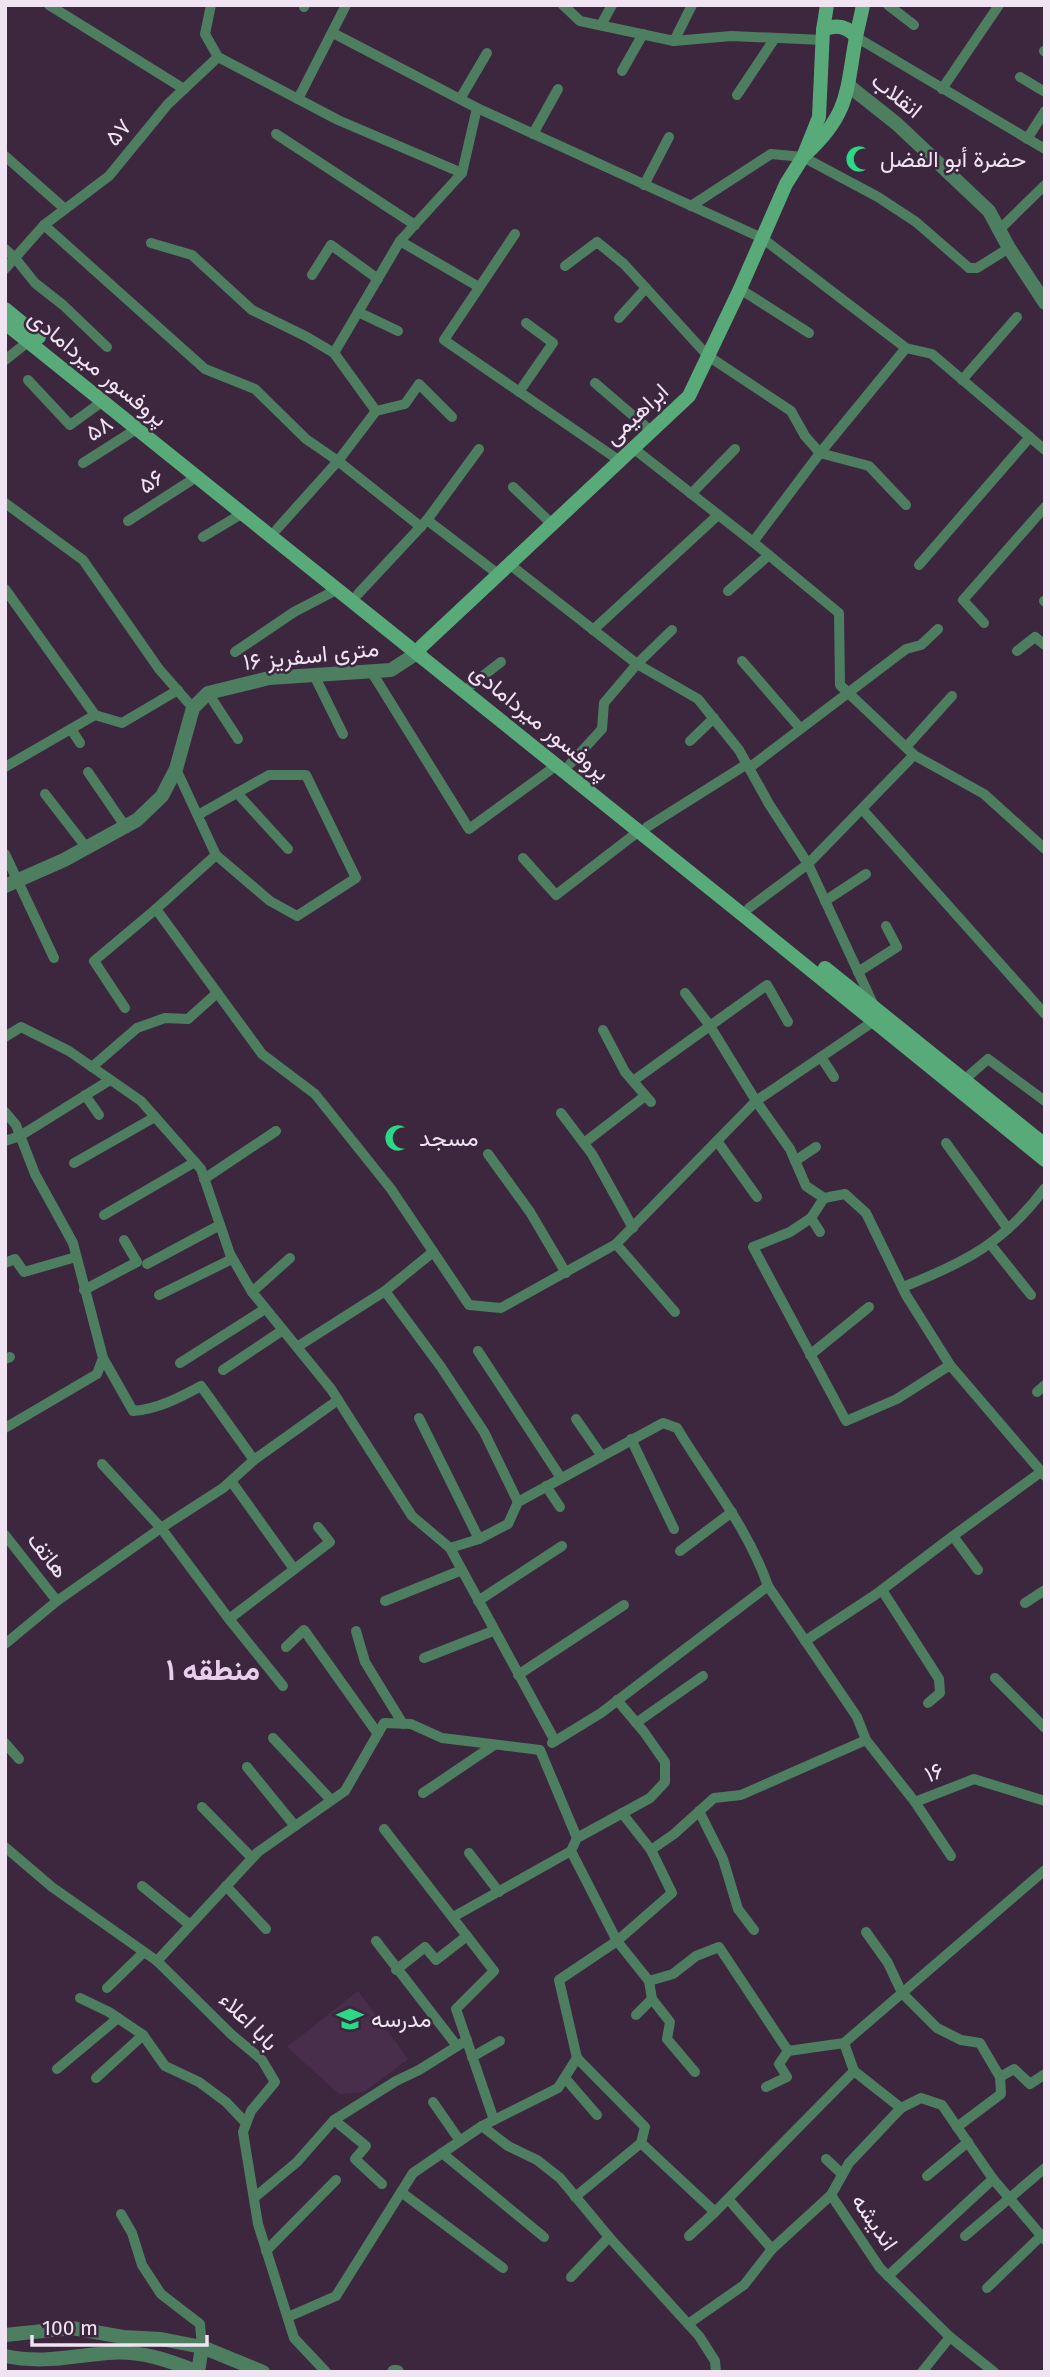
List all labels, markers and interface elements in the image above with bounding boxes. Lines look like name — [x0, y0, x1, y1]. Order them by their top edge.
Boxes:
street label: انقلاب — [866, 66, 928, 124]
street label: ۵۷ — [99, 113, 137, 151]
mosque icon: حضرة أبو الفضل — [844, 144, 874, 174]
place label: حضرة أبو الفضل — [880, 145, 1026, 174]
street label: پروفسور میردامادی — [21, 303, 173, 434]
street label: ابراهیمی — [598, 377, 675, 451]
street label: ۵۸ — [80, 409, 118, 447]
street label: ۵۶ — [133, 463, 169, 499]
street label: ۱۶ متری اسفریز — [242, 634, 380, 677]
street label: پروفسور میردامادی — [463, 657, 615, 788]
mosque icon: مسجد — [383, 1123, 413, 1153]
place label: مسجد — [419, 1124, 479, 1152]
street label: هاتف — [21, 1527, 75, 1583]
district label: منطقه ۱ — [166, 1652, 260, 1688]
street label: ۱۶ — [921, 1756, 947, 1788]
street label: بابا اعلاء — [214, 1986, 284, 2056]
school or university icon: مدرسه — [335, 2004, 365, 2034]
place label: مدرسه — [371, 2005, 432, 2034]
street label: اندیشه — [846, 2188, 904, 2256]
scale bar — [32, 2304, 206, 2348]
text: 100 m — [42, 2315, 98, 2341]

